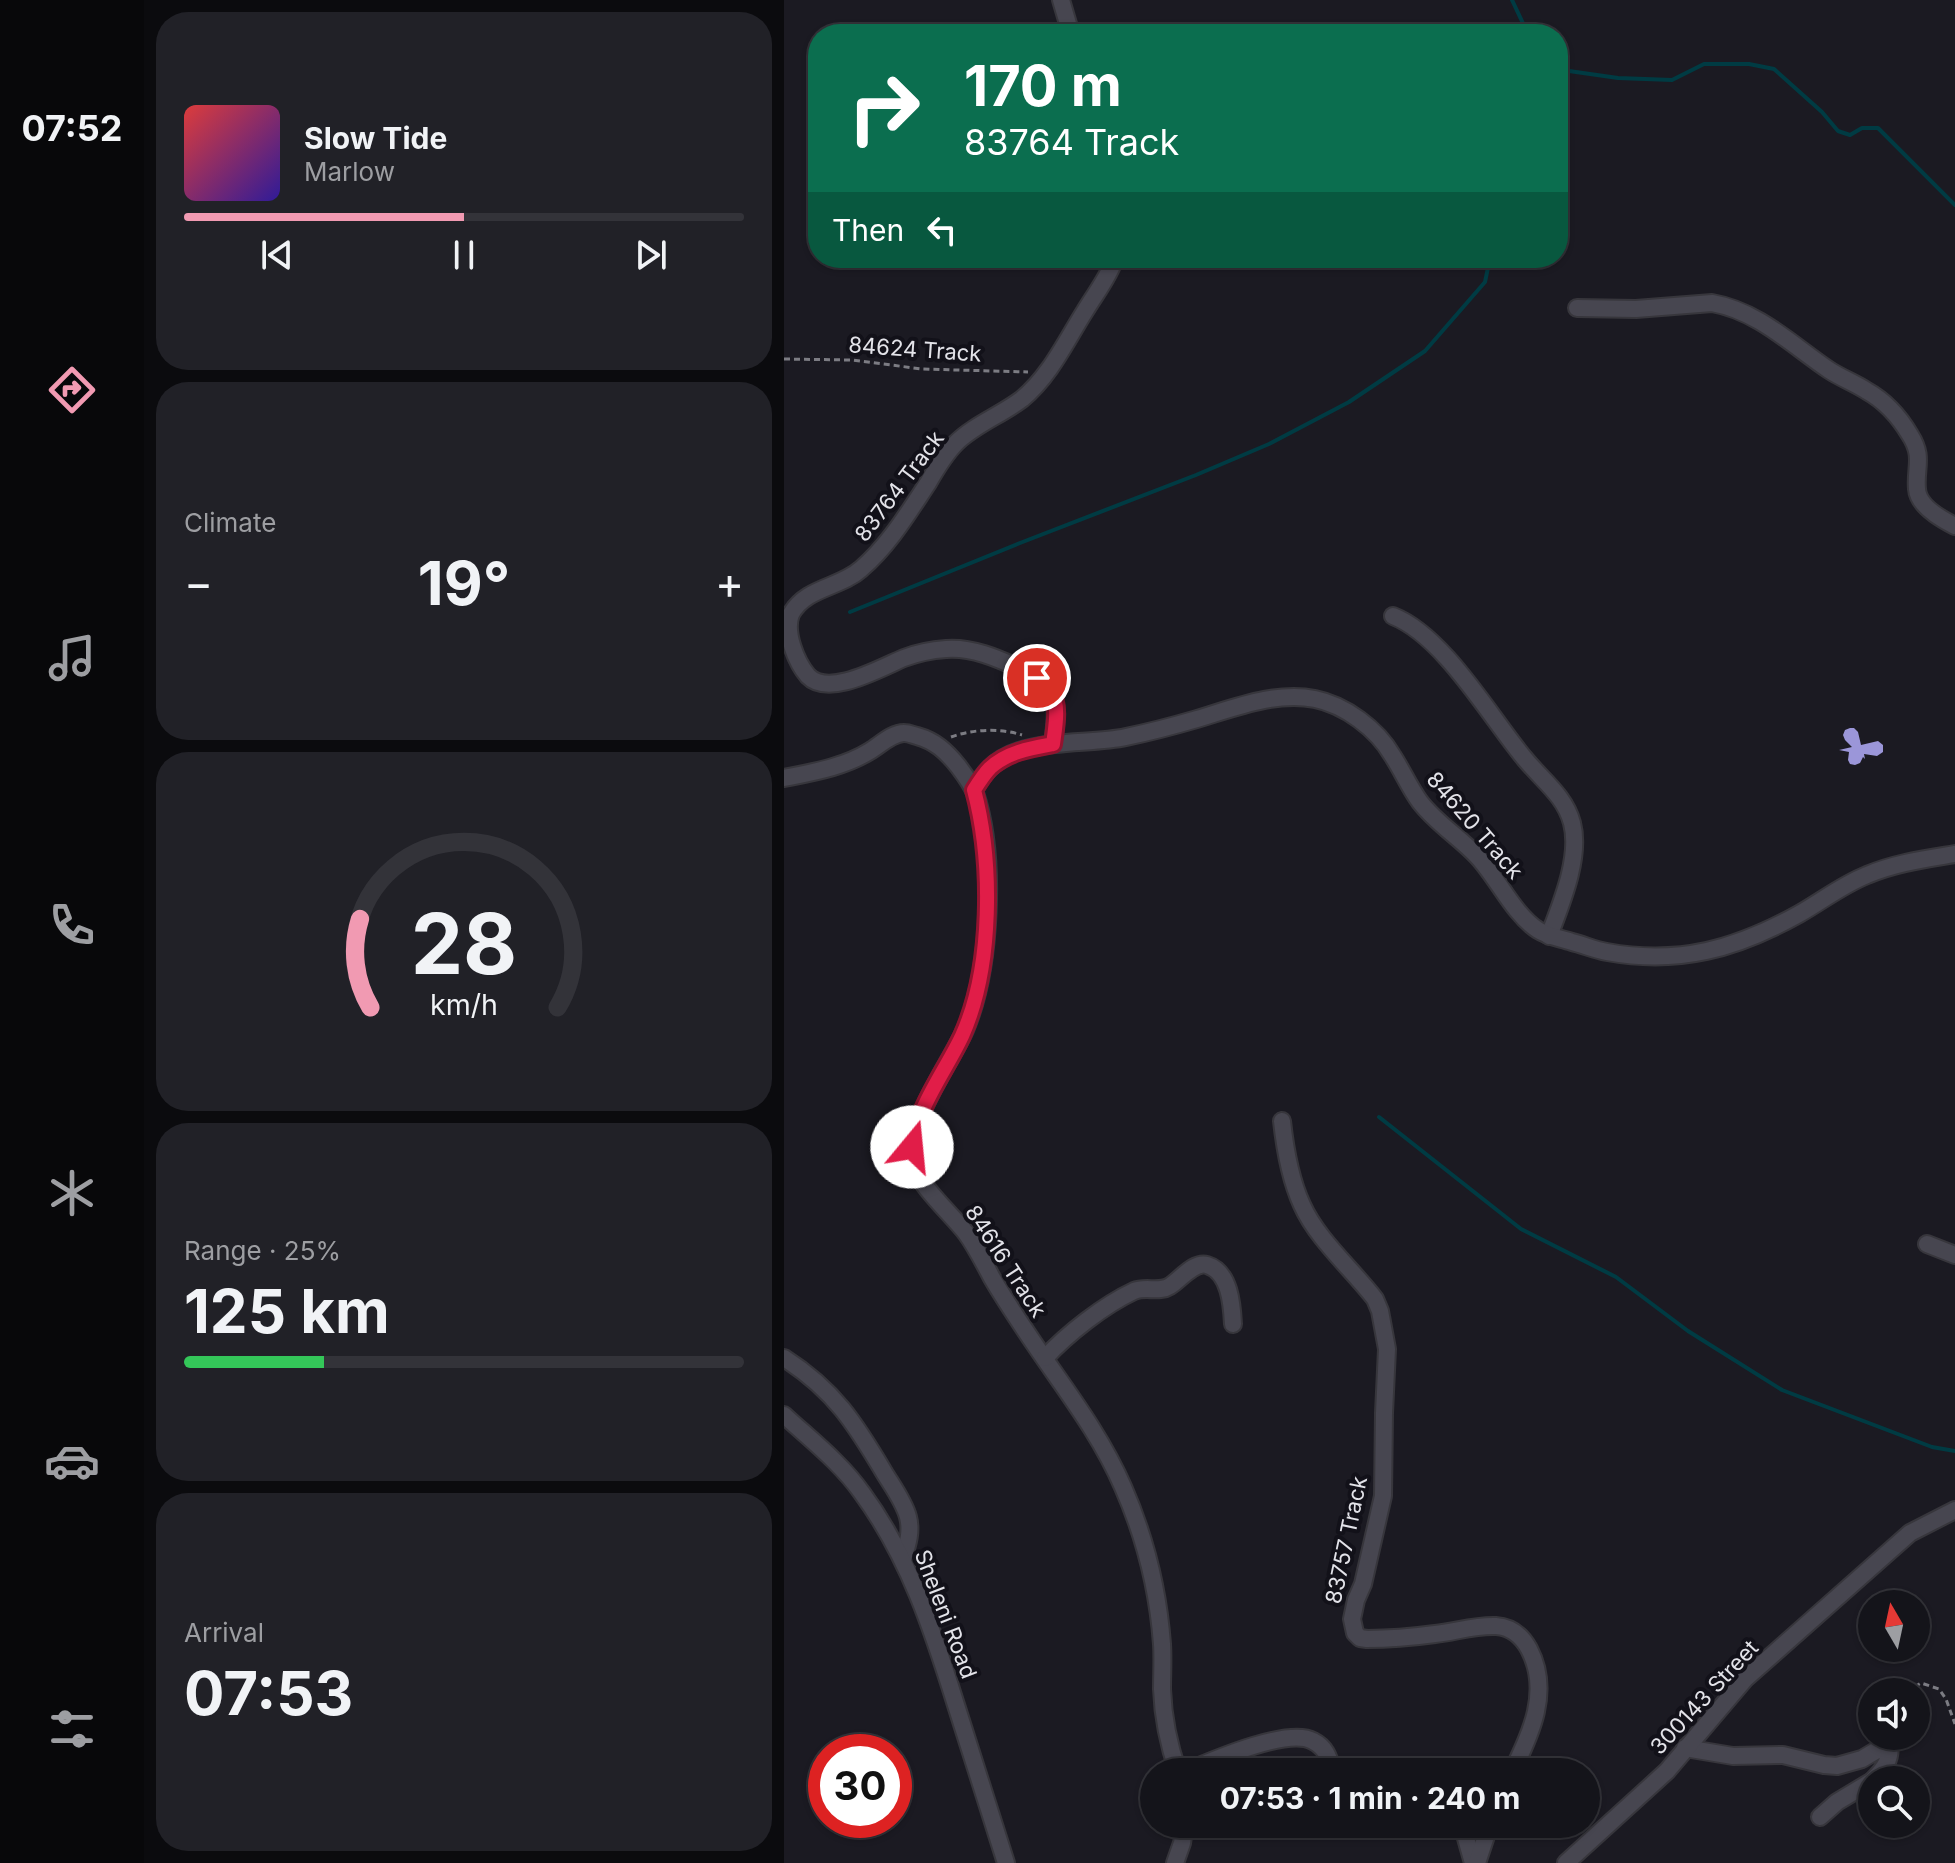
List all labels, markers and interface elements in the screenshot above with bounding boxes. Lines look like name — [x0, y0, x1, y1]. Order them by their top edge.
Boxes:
text: 170 m — [964, 52, 1122, 120]
icon: right — [832, 56, 936, 160]
text: 07:52 — [21, 106, 123, 150]
text: Slow Tide — [304, 120, 447, 156]
text: 83764 Track — [964, 120, 1179, 164]
text: Marlow — [304, 156, 395, 187]
icon: left — [920, 208, 964, 252]
text: Then — [832, 212, 904, 248]
icon: previous — [255, 233, 299, 277]
icon: pause — [442, 233, 486, 277]
icon: next — [629, 233, 673, 277]
street label: 84624 Track — [848, 331, 982, 367]
icon: directions — [44, 362, 100, 418]
street label: 83764 Track — [849, 426, 949, 546]
text: Climate — [184, 507, 276, 538]
text: 19° — [418, 547, 510, 619]
text: − — [184, 556, 213, 610]
text: + — [715, 556, 744, 610]
icon: music — [44, 630, 100, 686]
pin — [1003, 644, 1071, 712]
icon: arrive — [1015, 656, 1059, 700]
street label: 84620 Track — [1421, 766, 1529, 884]
text: 28 — [411, 892, 517, 993]
icon: phone — [44, 897, 100, 953]
text: km/h — [430, 987, 498, 1022]
position arrow — [870, 1105, 954, 1189]
icon: climate — [44, 1165, 100, 1221]
street label: 84616 Track — [960, 1200, 1052, 1322]
text: Range · 25% — [184, 1235, 341, 1266]
text: 125 km — [184, 1275, 390, 1347]
icon: car — [44, 1433, 100, 1489]
street label: 83757 Track — [1320, 1474, 1372, 1606]
street label: Sheleni Road — [910, 1546, 982, 1682]
north arrow — [1858, 1590, 1930, 1662]
map controls — [1858, 1590, 1930, 1838]
text: Arrival — [184, 1617, 264, 1648]
street label: 300143 Street — [1645, 1635, 1763, 1759]
text: 07:53 — [184, 1657, 353, 1729]
button: sound — [1858, 1678, 1930, 1750]
icon: filters — [44, 1701, 100, 1757]
speed limit sign: 30 — [808, 1734, 912, 1838]
button: search — [1858, 1766, 1930, 1838]
text: 07:53 · 1 min · 240 m — [1220, 1780, 1520, 1816]

